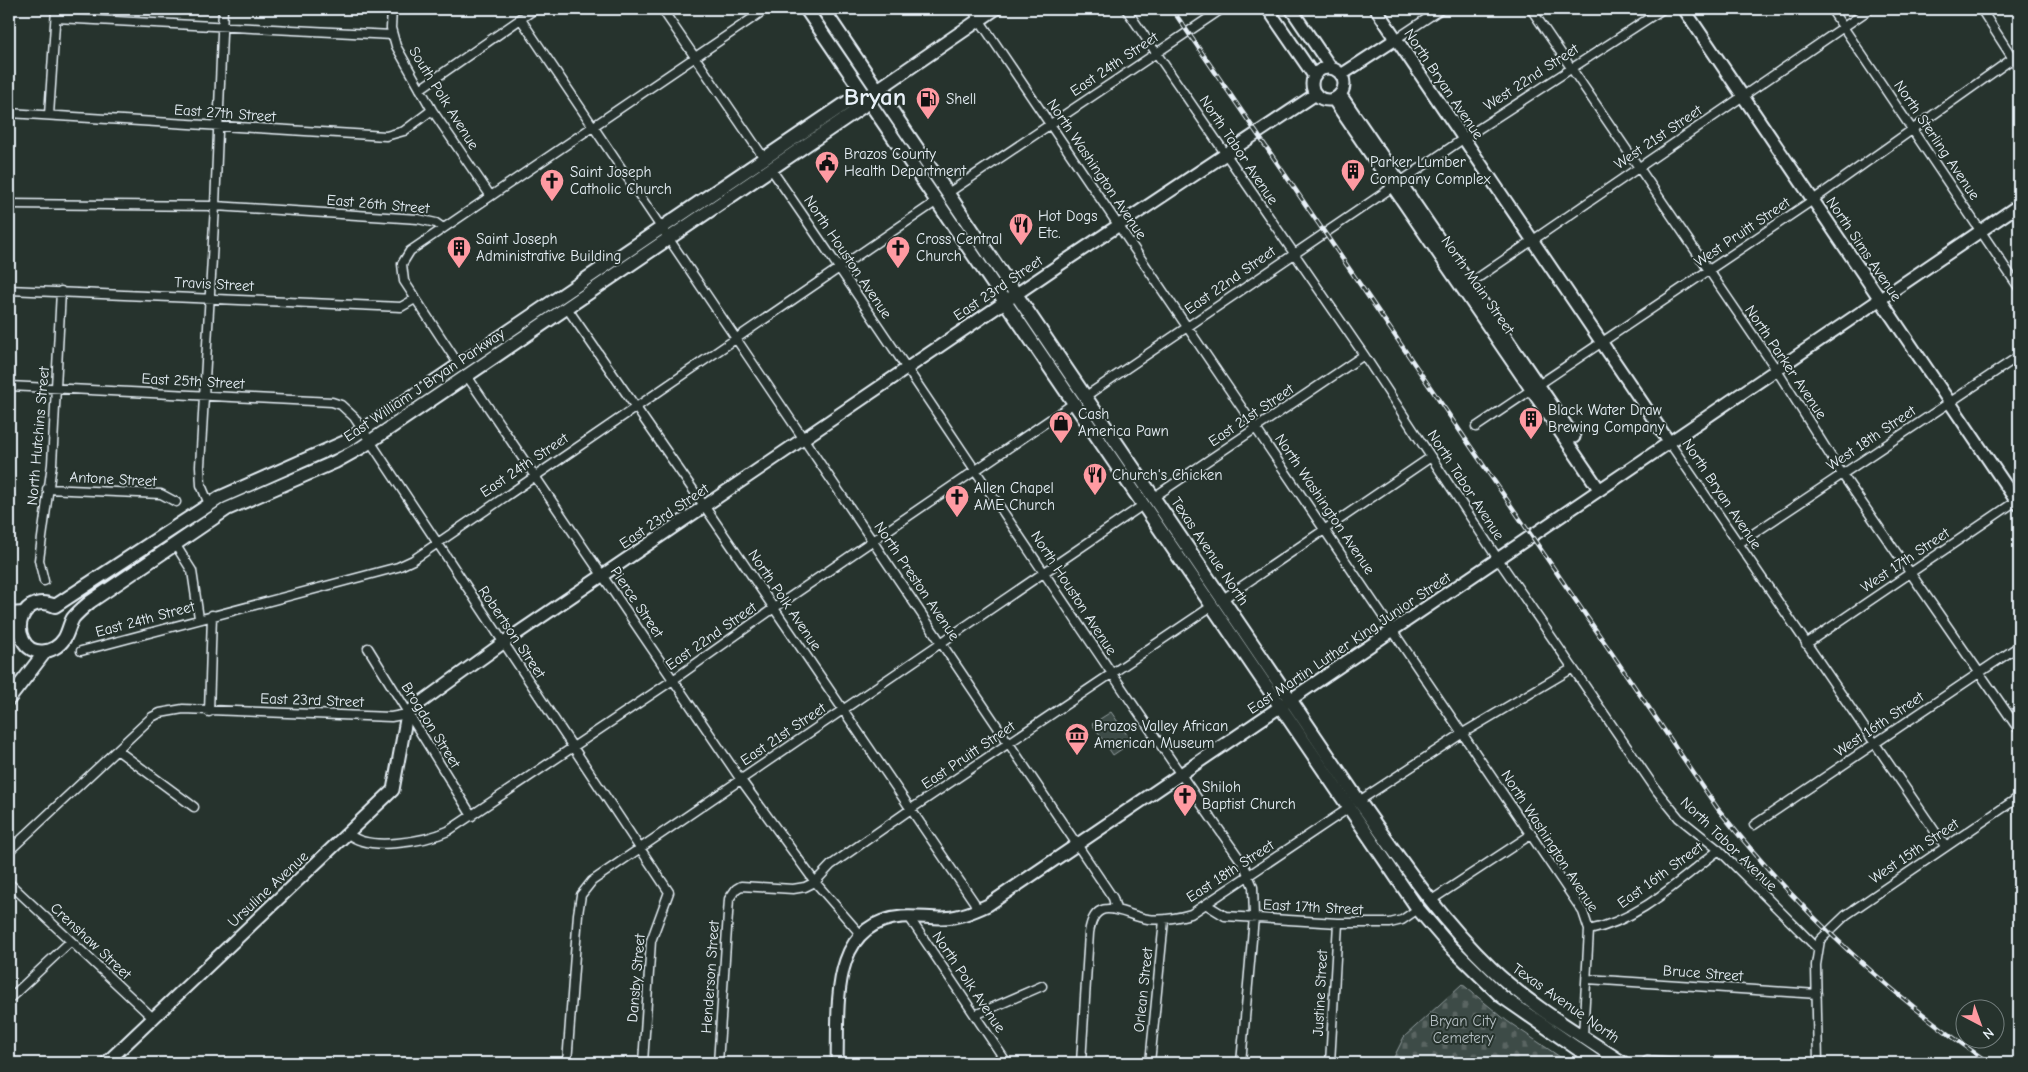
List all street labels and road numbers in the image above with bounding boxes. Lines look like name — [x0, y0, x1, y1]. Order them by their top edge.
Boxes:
street label: North Bryan Avenue — [1400, 25, 1488, 143]
street label: East 24th Street — [1067, 28, 1162, 100]
street label: West 22nd Street — [1480, 39, 1582, 114]
street label: South Polk Avenue — [405, 43, 483, 153]
street label: North Sterling Avenue — [1890, 77, 1984, 204]
street label: North Tabor Avenue — [1196, 92, 1282, 208]
street label: North Washington Avenue — [1043, 95, 1151, 243]
street label: East 27th Street — [173, 100, 277, 126]
street label: West 21st Street — [1611, 101, 1706, 173]
street label: East 26th Street — [326, 191, 431, 218]
street label: North Houston Avenue — [800, 192, 896, 322]
street label: West Pruitt Street — [1691, 193, 1794, 271]
street label: North Sims Avenue — [1822, 193, 1906, 305]
street label: North Main Street — [1437, 232, 1519, 338]
street label: East 22nd Street — [1181, 242, 1279, 318]
street label: East 23rd Street — [950, 251, 1047, 324]
street label: Travis Street — [174, 273, 255, 295]
street label: North Parker Avenue — [1741, 302, 1831, 423]
street label: East William J Bryan Parkway — [340, 324, 508, 446]
street label: North Hutchins Street — [23, 365, 53, 506]
street label: East 25th Street — [141, 369, 246, 393]
street label: East 21st Street — [1205, 379, 1298, 450]
street label: West 18th Street — [1823, 401, 1920, 474]
street label: North Tabor Avenue — [1424, 426, 1509, 544]
street label: East 24th Street — [477, 429, 572, 501]
street label: North Washington Avenue — [1271, 430, 1379, 578]
street label: North Bryan Avenue — [1678, 435, 1766, 553]
street label: Antone Street — [69, 468, 158, 490]
street label: East 23rd Street — [616, 479, 713, 552]
street label: Texas Avenue North — [1167, 493, 1253, 609]
street label: North Preston Avenue — [870, 518, 964, 644]
street label: West 17th Street — [1857, 523, 1953, 596]
street label: North Houston Avenue — [1027, 527, 1121, 659]
street label: North Polk Avenue — [745, 546, 826, 654]
street label: Pierce Street — [607, 563, 668, 642]
street label: East Martin Luther King Junior Street — [1244, 568, 1455, 718]
street label: Robertson Street — [474, 582, 550, 682]
street label: East 24th Street — [93, 597, 197, 641]
street label: East 22nd Street — [662, 598, 760, 674]
street label: Brogdon Street — [397, 679, 465, 772]
street label: West 16th Street — [1831, 687, 1928, 761]
street label: East 23rd Street — [260, 689, 365, 711]
street label: East 21st Street — [737, 698, 830, 769]
street label: East Pruitt Street — [918, 717, 1019, 793]
street label: North Washington Avenue — [1497, 767, 1603, 916]
street label: North Tabor Avenue — [1677, 793, 1782, 895]
street label: West 15th Street — [1866, 814, 1963, 888]
street label: East 18th Street — [1183, 836, 1278, 906]
street label: East 16th Street — [1614, 838, 1707, 912]
street label: Ursuline Avenue — [224, 847, 312, 931]
street label: East 17th Street — [1262, 895, 1364, 919]
street label: Crenshaw Street — [47, 899, 136, 984]
street label: Henderson Street — [697, 919, 723, 1034]
street label: North Polk Avenue — [929, 928, 1010, 1036]
street label: Dansby Street — [623, 932, 649, 1023]
street label: Orlean Street — [1130, 946, 1156, 1033]
street label: Justine Street — [1309, 948, 1331, 1037]
street label: Texas Avenue North — [1509, 959, 1623, 1047]
street label: Bruce Street — [1662, 961, 1744, 985]

